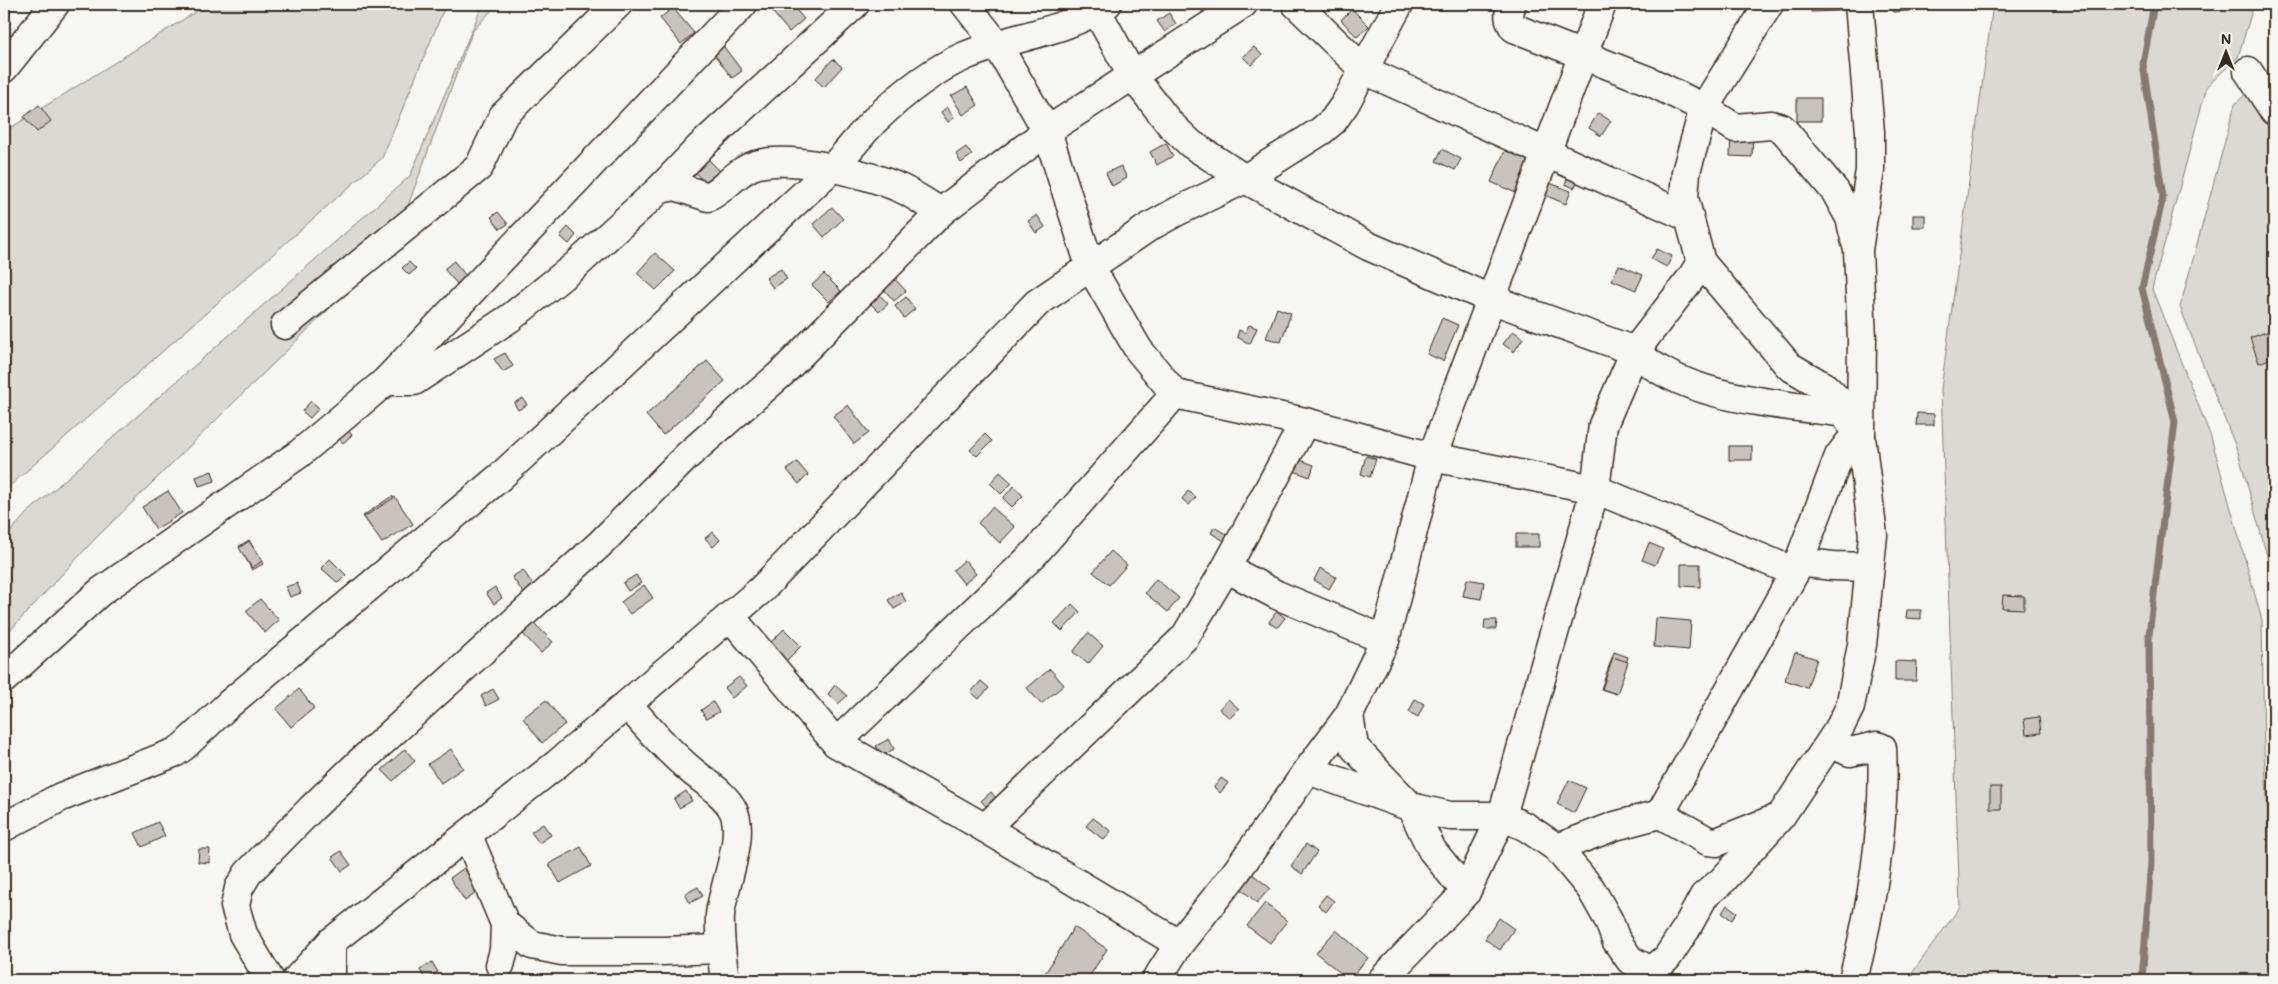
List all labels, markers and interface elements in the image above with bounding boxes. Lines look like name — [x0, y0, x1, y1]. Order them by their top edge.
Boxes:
north arrow — [2200, 28, 2250, 78]
text: N — [2221, 29, 2231, 48]

